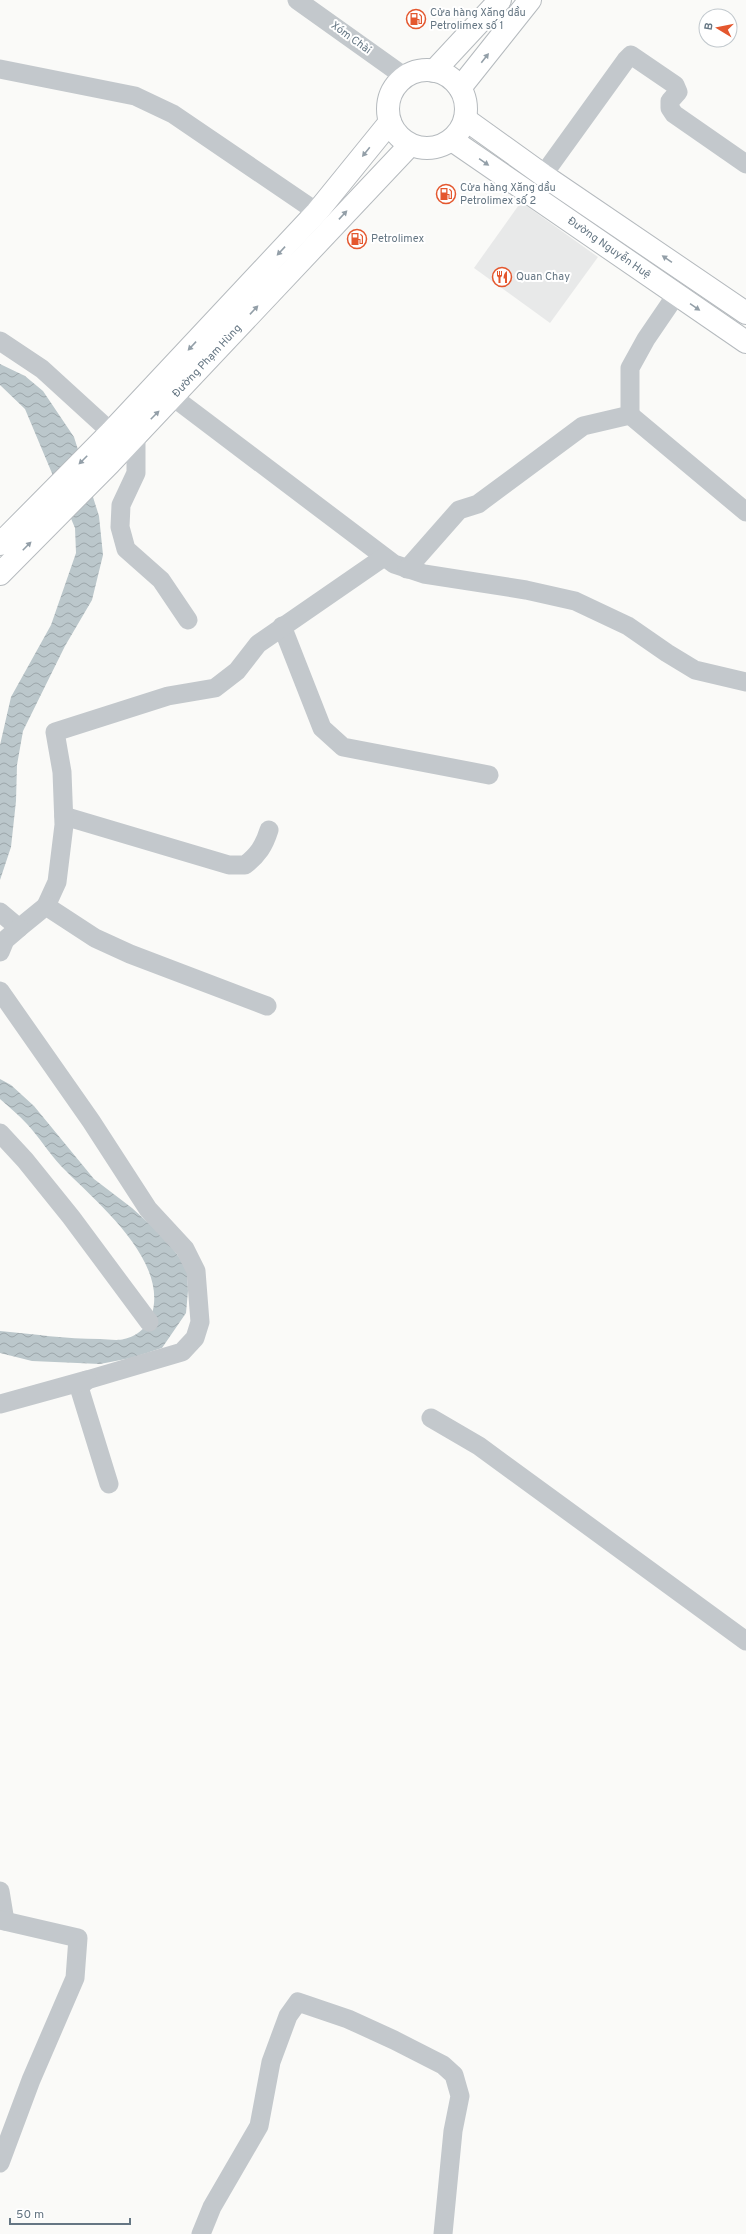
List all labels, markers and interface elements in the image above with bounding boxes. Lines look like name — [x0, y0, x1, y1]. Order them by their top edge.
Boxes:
place label: Cửa hàng Xăng dầu Petrolimex số 1 — [430, 6, 526, 33]
fuel station icon: Cửa hàng Xăng dầu Petrolimex số 1 — [405, 8, 427, 30]
north arrow — [698, 8, 738, 48]
street label: Xóm Chài — [328, 19, 374, 57]
text: B — [702, 21, 717, 31]
one-way arrow — [480, 52, 489, 63]
one-way arrow — [361, 147, 370, 158]
one-way arrow — [479, 158, 490, 166]
place label: Cửa hàng Xăng dầu Petrolimex số 2 — [460, 181, 556, 208]
fuel station icon: Cửa hàng Xăng dầu Petrolimex số 2 — [435, 183, 457, 205]
one-way arrow — [339, 210, 348, 220]
street label: Đường Nguyễn Huệ — [565, 213, 654, 282]
fuel station icon: Petrolimex — [346, 228, 368, 250]
place label: Petrolimex — [371, 232, 424, 246]
one-way arrow — [276, 245, 285, 256]
one-way arrow — [662, 255, 673, 263]
restaurant icon: Quan Chay — [491, 266, 513, 288]
place label: Quan Chay — [516, 270, 570, 284]
one-way arrow — [690, 303, 700, 311]
one-way arrow — [250, 305, 259, 315]
street label: Đường Phạm Hùng — [169, 321, 245, 401]
one-way arrow — [187, 341, 197, 351]
one-way arrow — [150, 410, 160, 420]
one-way arrow — [78, 455, 88, 465]
one-way arrow — [23, 541, 32, 551]
scale bar — [10, 2200, 130, 2226]
text: 50 m — [16, 2207, 44, 2223]

